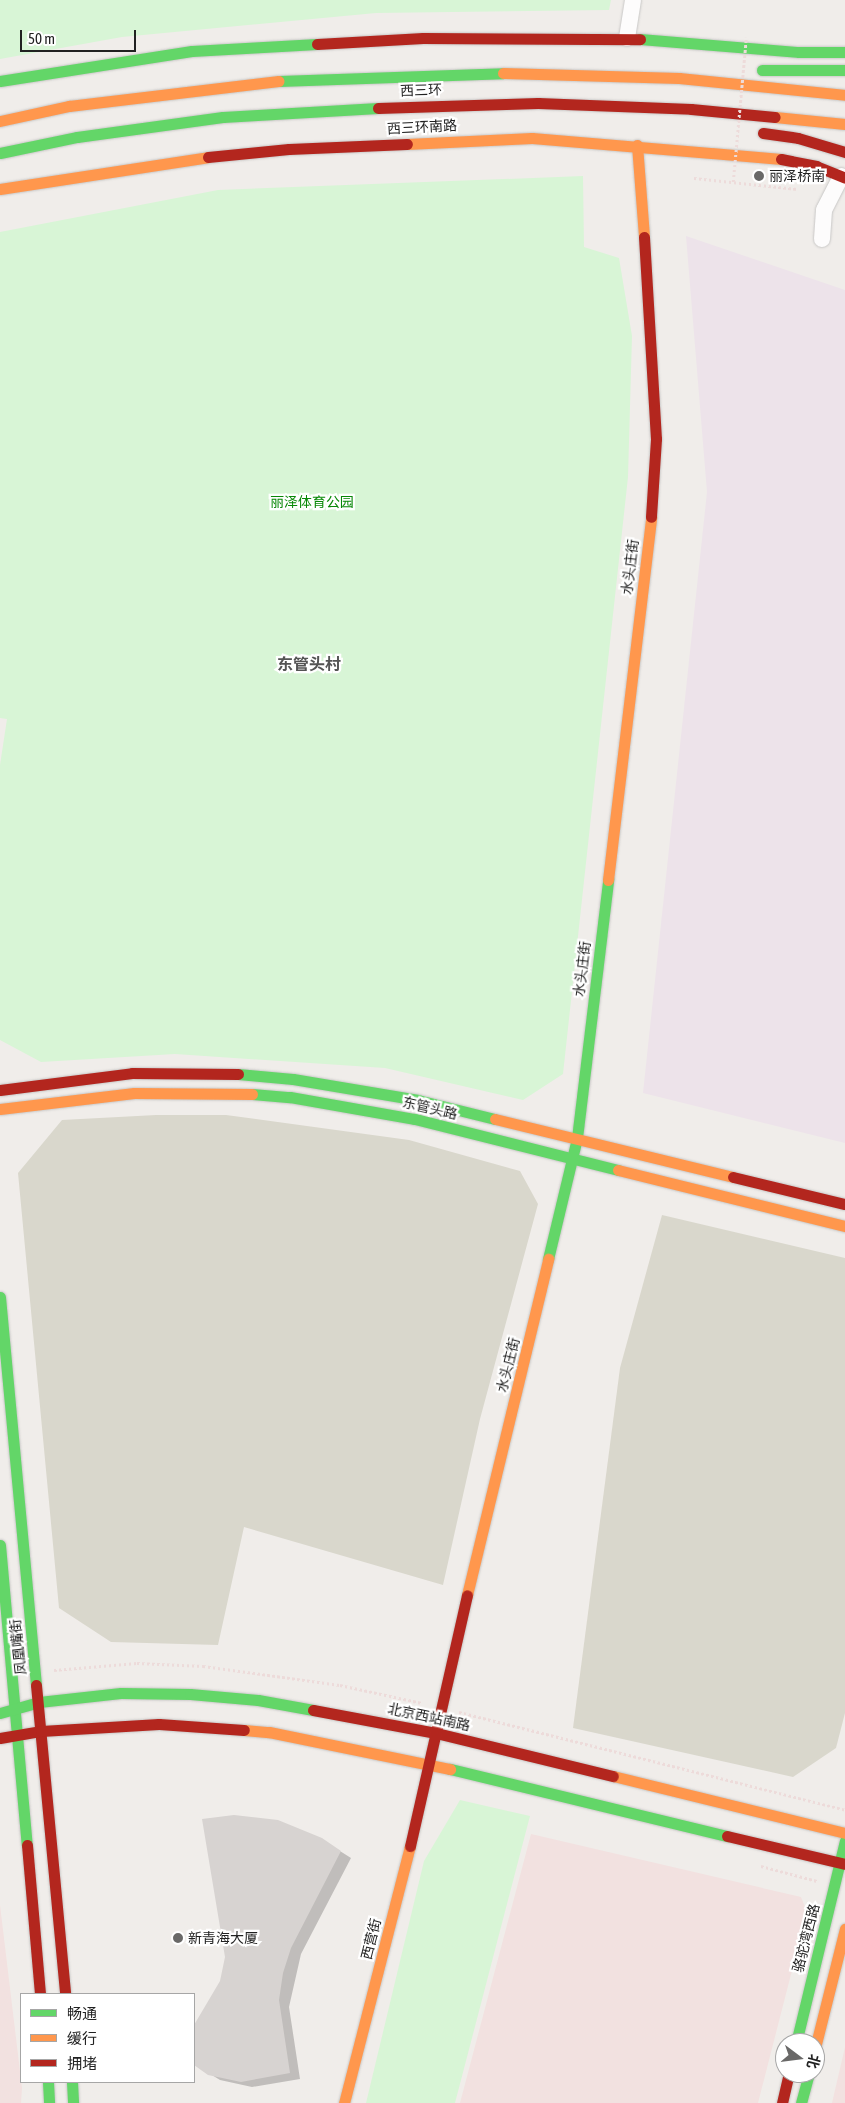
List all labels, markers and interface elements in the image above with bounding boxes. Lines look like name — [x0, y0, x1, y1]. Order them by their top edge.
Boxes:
scale bar — [22, 20, 139, 52]
text: 50 m — [28, 30, 55, 47]
street label: 西三环 — [400, 81, 442, 99]
street label: 西三环南路 — [387, 117, 457, 137]
place label: 丽泽桥南 — [769, 168, 825, 184]
marker: 丽泽桥南 — [753, 170, 765, 182]
park label: 丽泽体育公园 — [270, 494, 354, 510]
street label: 水头庄街 — [618, 538, 642, 596]
district label: 东管头村 — [277, 654, 341, 674]
street label: 水头庄街 — [570, 940, 594, 998]
street label: 东管头路 — [401, 1094, 459, 1122]
street label: 水头庄街 — [493, 1336, 523, 1394]
street label: 凤凰嘴街 — [7, 1618, 29, 1676]
street label: 北京西站南路 — [386, 1700, 472, 1734]
street label: 骆驼湾西路 — [789, 1902, 823, 1974]
street label: 西营街 — [358, 1917, 384, 1961]
place label: 新青海大厦 — [188, 1930, 258, 1946]
marker: 新青海大厦 — [172, 1932, 184, 1944]
legend — [20, 1993, 195, 2083]
text: 畅通 — [67, 2005, 97, 2022]
text: 缓行 — [67, 2030, 97, 2047]
north arrow — [775, 2033, 825, 2083]
text: 北 — [804, 2053, 823, 2070]
text: 拥堵 — [67, 2055, 97, 2072]

